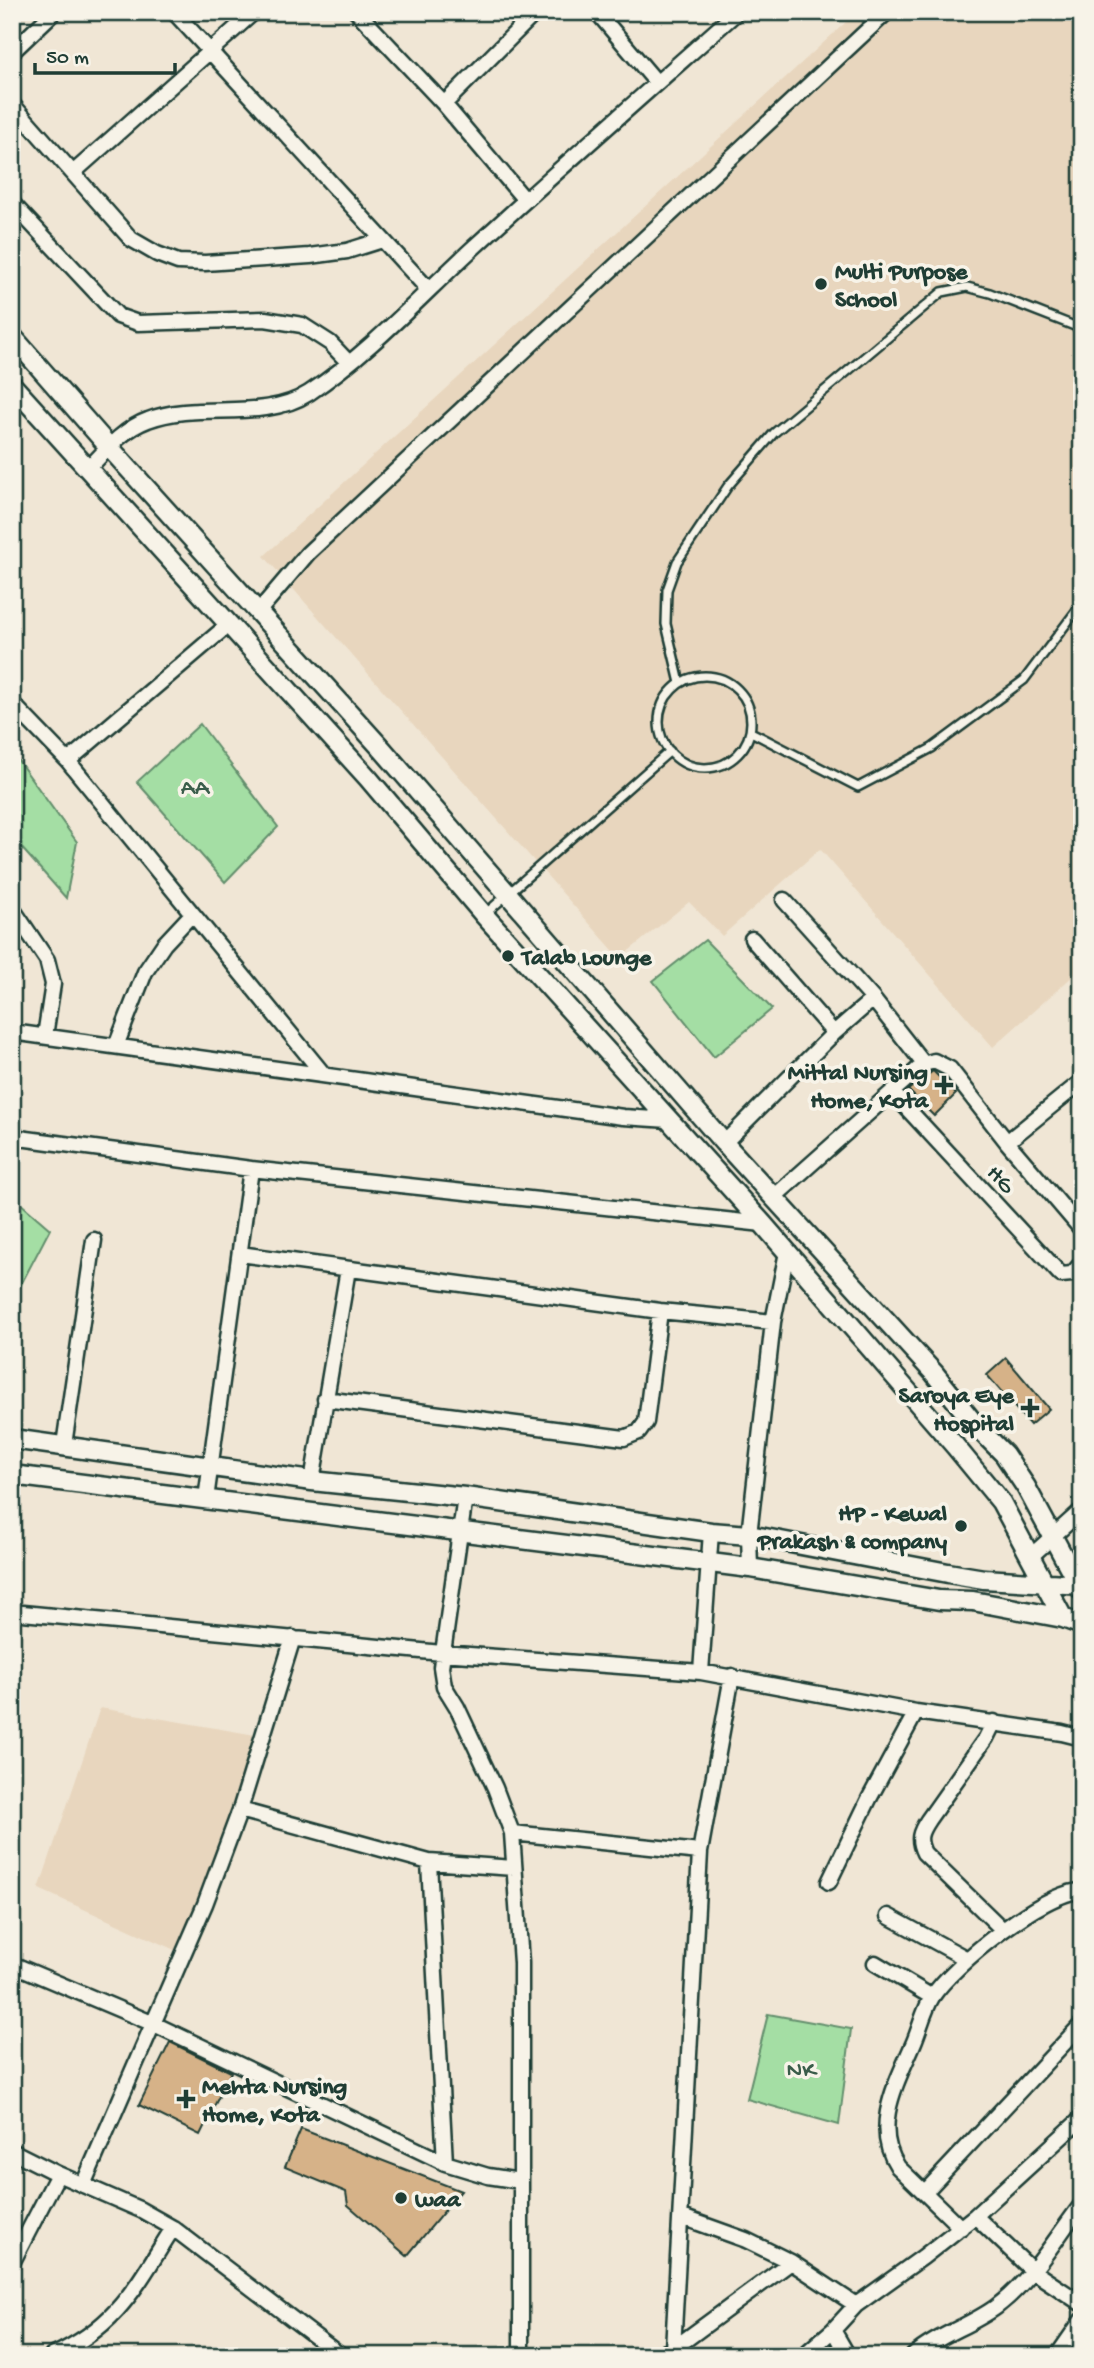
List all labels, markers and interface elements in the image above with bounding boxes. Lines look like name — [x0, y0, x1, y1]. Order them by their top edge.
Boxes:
scale bar — [35, 32, 175, 76]
text: 50 m — [46, 47, 89, 72]
place label: Multi Purpose School — [835, 259, 969, 316]
marker: Multi Purpose School — [813, 276, 829, 292]
park label: AA — [181, 775, 211, 804]
place label: Talab Lounge — [520, 945, 653, 974]
marker: Talab Lounge — [500, 948, 516, 964]
place label: Mittal Nursing Home, Kota — [788, 1060, 930, 1117]
marker: Mittal Nursing Home, Kota — [934, 1075, 954, 1095]
street label: HG — [979, 1160, 1020, 1201]
place label: Saroya Eye Hospital — [899, 1383, 1016, 1440]
marker: Saroya Eye Hospital — [1020, 1398, 1040, 1418]
place label: HP - Kewal Prakash & company — [756, 1501, 947, 1558]
marker: HP - Kewal Prakash & company — [953, 1518, 969, 1534]
park label: NK — [787, 2057, 818, 2086]
place label: Mehta Nursing Home, Kota — [202, 2074, 348, 2131]
marker: Mehta Nursing Home, Kota — [176, 2089, 196, 2109]
place label: waa — [415, 2187, 462, 2216]
marker: waa — [393, 2190, 409, 2206]

